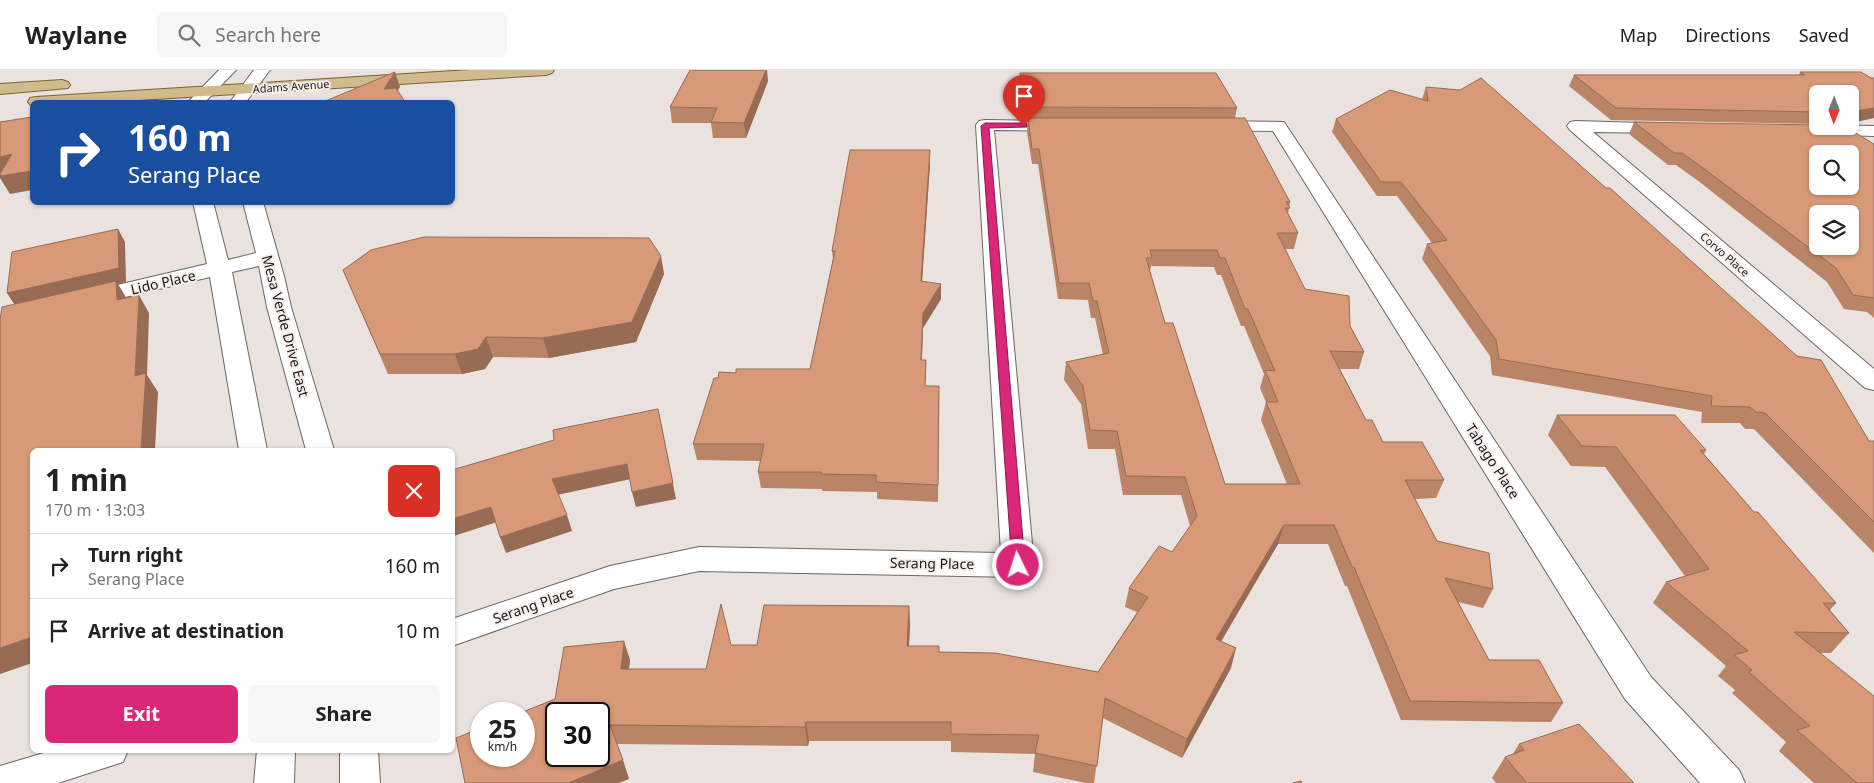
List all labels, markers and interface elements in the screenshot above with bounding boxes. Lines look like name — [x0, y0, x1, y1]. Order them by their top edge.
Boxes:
search box — [157, 12, 507, 57]
text: Waylane — [25, 18, 127, 51]
icon: search — [175, 21, 203, 49]
text: Search here — [215, 22, 321, 48]
text: Map — [1620, 23, 1657, 47]
text: Directions — [1685, 23, 1771, 47]
text: Saved — [1799, 23, 1849, 47]
pin — [1003, 75, 1045, 126]
street label: Adams Avenue — [252, 76, 330, 96]
icon: arrive — [1010, 82, 1038, 110]
north arrow — [1809, 85, 1859, 135]
map controls — [1809, 85, 1859, 255]
text: 160 m — [128, 114, 231, 161]
icon: right — [45, 120, 110, 185]
button: search — [1809, 145, 1859, 195]
text: Serang Place — [128, 159, 261, 189]
button: layers — [1809, 205, 1859, 255]
street label: Corvo Place — [1697, 229, 1753, 279]
street label: Mesa Verde Drive East — [258, 253, 314, 399]
street label: Lido Place — [129, 265, 197, 299]
street label: Tabago Place — [1462, 420, 1525, 502]
text: 1 min — [45, 459, 128, 500]
button: close — [388, 465, 440, 517]
text: 170 m · 13:03 — [45, 499, 145, 521]
position arrow — [991, 538, 1043, 590]
text: Turn right — [88, 542, 183, 568]
icon: right — [45, 552, 73, 580]
text: 160 m — [385, 553, 440, 579]
street label: Serang Place — [890, 553, 974, 573]
text: Serang Place — [88, 568, 184, 590]
street label: Serang Place — [490, 582, 576, 628]
icon: arrive — [45, 617, 73, 645]
text: Arrive at destination — [88, 618, 284, 644]
text: 10 m — [396, 618, 440, 644]
button: Exit — [45, 685, 238, 743]
button: Share — [248, 685, 440, 743]
speed limit sign: 30 — [545, 702, 610, 767]
text: 25 — [488, 711, 517, 745]
text: km/h — [488, 738, 517, 755]

